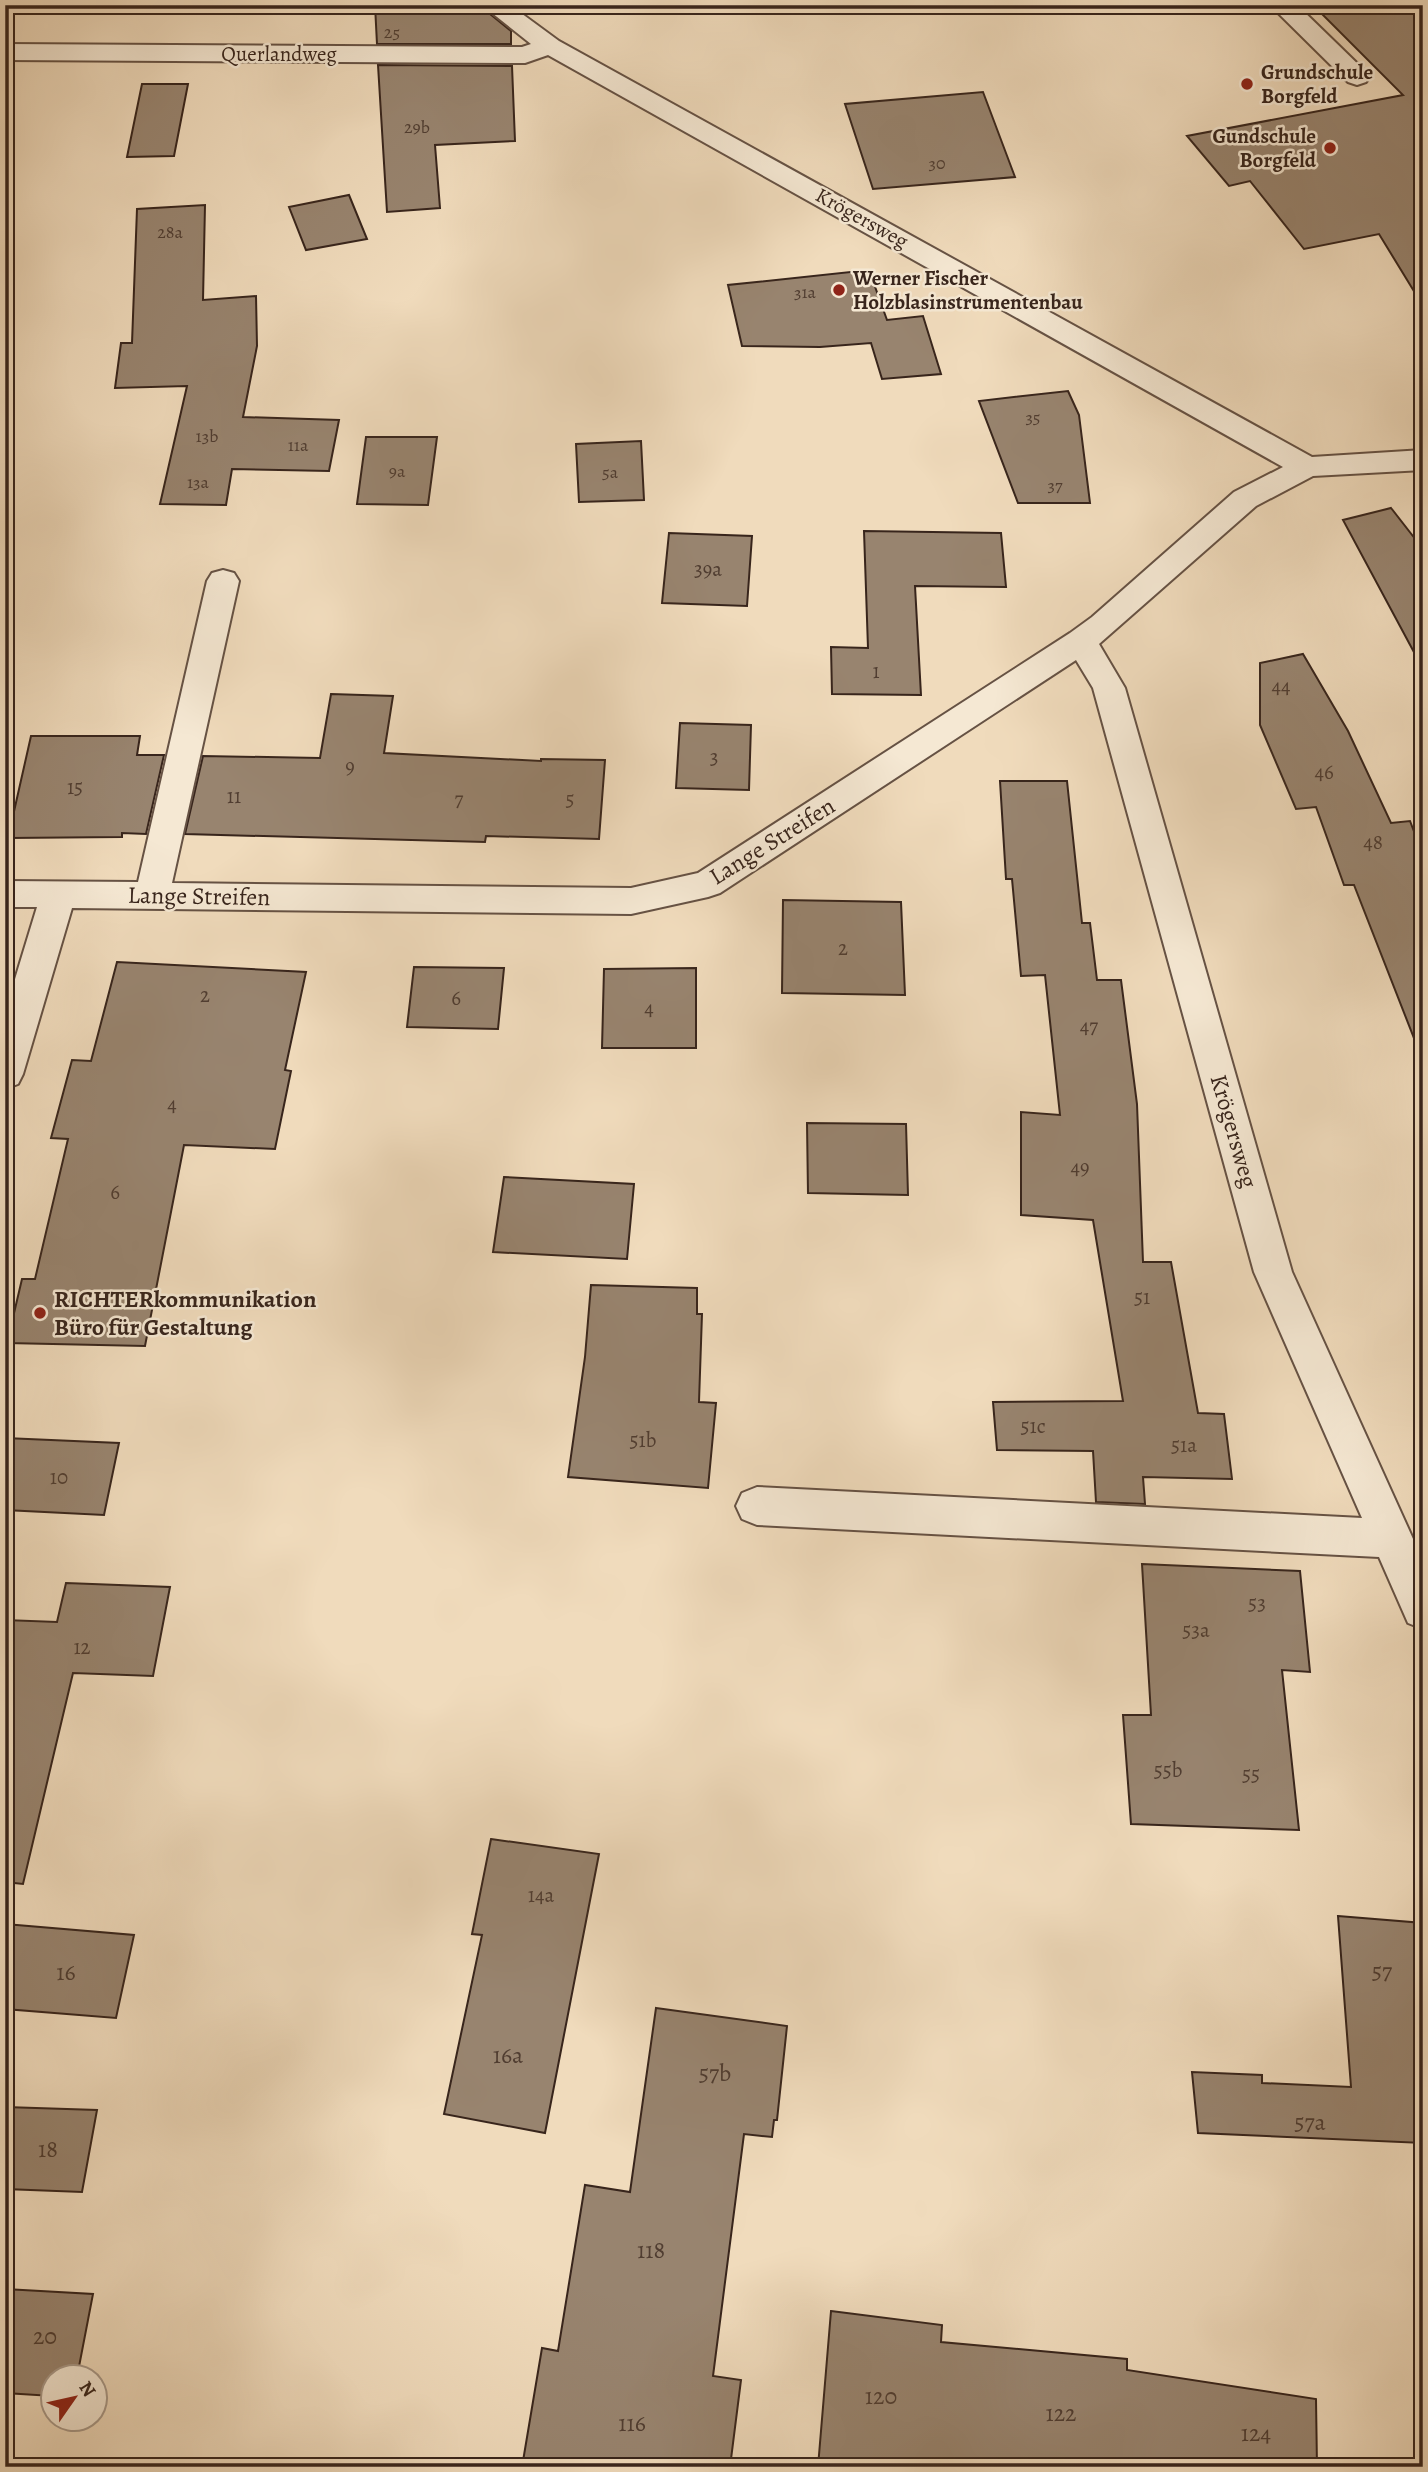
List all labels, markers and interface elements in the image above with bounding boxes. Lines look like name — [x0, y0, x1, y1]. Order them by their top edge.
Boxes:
house number: 25 — [384, 20, 400, 44]
street label: Querlandweg — [221, 40, 337, 68]
place label: Grundschule Borgfeld — [1261, 58, 1373, 110]
marker: Grundschule Borgfeld — [1239, 76, 1255, 92]
house number: 29b — [404, 115, 430, 139]
place label: Gundschule Borgfeld — [1212, 122, 1317, 174]
marker: Gundschule Borgfeld — [1322, 140, 1338, 156]
house number: 30 — [928, 151, 946, 175]
street label: Krögersweg — [811, 181, 914, 255]
house number: 28a — [157, 220, 183, 244]
place label: Werner Fischer Holzblasinstrumentenbau — [852, 264, 1083, 316]
house number: 31a — [794, 280, 817, 304]
marker: Werner Fischer Holzblasinstrumentenbau — [831, 282, 847, 298]
house number: 35 — [1025, 405, 1041, 429]
house number: 13b — [196, 424, 218, 448]
house number: 11a — [288, 433, 309, 457]
house number: 9a — [389, 459, 406, 483]
house number: 5a — [602, 460, 619, 484]
house number: 13a — [187, 470, 210, 494]
house number: 37 — [1047, 473, 1063, 497]
house number: 39a — [694, 555, 722, 583]
house number: 1 — [872, 657, 880, 685]
house number: 44 — [1271, 672, 1291, 700]
house number: 3 — [710, 743, 718, 771]
house number: 9 — [345, 752, 355, 780]
house number: 46 — [1314, 758, 1334, 786]
house number: 15 — [67, 773, 83, 801]
house number: 11 — [227, 782, 241, 810]
house number: 7 — [455, 785, 464, 813]
house number: 5 — [565, 785, 575, 813]
street label: Lange Streifen — [703, 790, 841, 892]
house number: 48 — [1363, 828, 1383, 856]
street label: Lange Streifen — [127, 879, 271, 913]
house number: 2 — [838, 934, 848, 962]
house number: 2 — [200, 981, 210, 1009]
house number: 6 — [451, 984, 461, 1012]
house number: 4 — [644, 994, 654, 1022]
house number: 47 — [1080, 1012, 1098, 1040]
street label: Krögersweg — [1203, 1071, 1265, 1191]
house number: 4 — [167, 1090, 177, 1118]
house number: 49 — [1070, 1153, 1090, 1181]
house number: 6 — [110, 1178, 120, 1206]
place label: RICHTERkommunikation Büro für Gestaltung — [54, 1283, 317, 1343]
house number: 51 — [1134, 1283, 1150, 1311]
marker: RICHTERkommunikation Büro für Gestaltung — [32, 1305, 48, 1321]
house number: 51c — [1020, 1412, 1046, 1440]
house number: 51b — [630, 1426, 656, 1454]
house number: 51a — [1171, 1431, 1197, 1459]
house number: 10 — [50, 1463, 68, 1491]
house number: 53 — [1248, 1589, 1266, 1617]
house number: 53a — [1182, 1616, 1210, 1644]
house number: 12 — [73, 1633, 91, 1661]
house number: 55b — [1154, 1756, 1182, 1784]
house number: 55 — [1242, 1760, 1260, 1788]
house number: 14a — [528, 1881, 554, 1909]
house number: 57 — [1372, 1955, 1393, 1987]
house number: 16 — [56, 1956, 76, 1988]
house number: 16a — [493, 2039, 524, 2071]
house number: 57b — [699, 2057, 731, 2089]
house number: 57a — [1294, 2106, 1327, 2138]
house number: 18 — [38, 2133, 58, 2165]
house number: 118 — [637, 2234, 665, 2266]
house number: 20 — [33, 2320, 57, 2352]
north arrow — [38, 2364, 108, 2434]
text: N — [73, 2376, 102, 2402]
house number: 120 — [865, 2380, 897, 2412]
house number: 122 — [1045, 2397, 1077, 2429]
house number: 116 — [618, 2407, 646, 2439]
house number: 124 — [1241, 2417, 1271, 2449]

